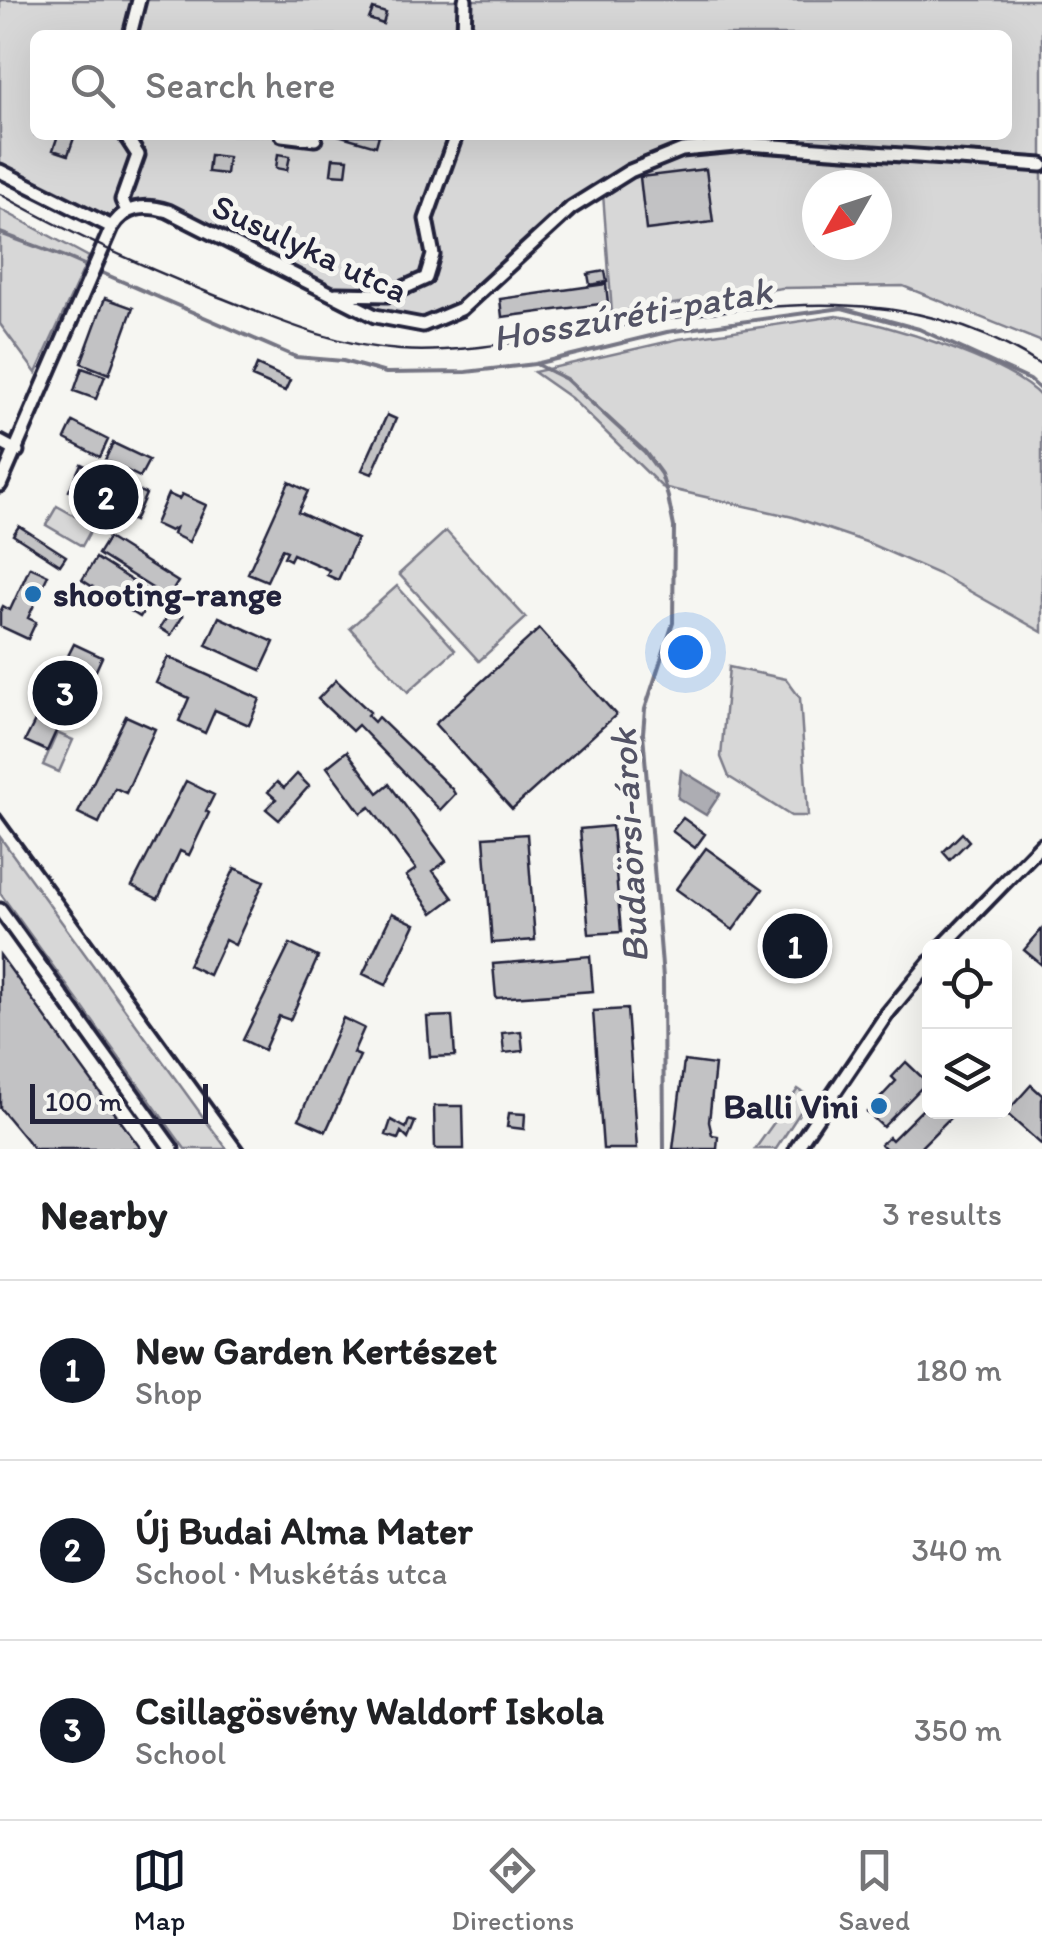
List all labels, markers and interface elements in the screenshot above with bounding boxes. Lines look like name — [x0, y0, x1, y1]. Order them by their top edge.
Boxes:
search box — [30, 30, 1012, 140]
icon: search — [65, 58, 120, 113]
text: Search here — [145, 62, 336, 108]
north arrow — [802, 170, 892, 260]
street label: Susulyka utca — [206, 185, 414, 311]
water label: Hosszúréti-patak — [489, 266, 778, 361]
pin: 2 — [74, 460, 138, 534]
place label: shooting-range — [53, 573, 282, 615]
marker: shooting-range — [22, 583, 44, 605]
your location — [660, 627, 711, 678]
pin: 3 — [32, 656, 98, 730]
water label: Budaörsi-árok — [600, 725, 658, 964]
pin: 1 — [762, 908, 828, 984]
map controls — [922, 939, 1012, 1119]
button: locate — [922, 939, 1012, 1029]
button: layers — [922, 1029, 1012, 1119]
scale bar — [30, 1079, 208, 1124]
text: 100 m — [45, 1084, 122, 1118]
place label: Balli Vini — [723, 1085, 859, 1127]
marker: Balli Vini — [868, 1095, 890, 1117]
text: Nearby — [40, 1189, 167, 1240]
text: 3 results — [882, 1195, 1002, 1233]
text: New Garden Kertészet — [135, 1328, 497, 1374]
text: 1 — [65, 1351, 80, 1389]
text: 180 m — [916, 1351, 1002, 1389]
text: Shop — [135, 1374, 202, 1412]
text: Új Budai Alma Mater — [135, 1508, 472, 1554]
text: 2 — [64, 1531, 81, 1569]
text: 340 m — [912, 1531, 1002, 1569]
text: School · Muskétás utca — [135, 1554, 447, 1592]
text: Csillagösvény Waldorf Iskola — [135, 1688, 604, 1734]
text: 3 — [64, 1711, 81, 1749]
text: 350 m — [914, 1711, 1002, 1749]
text: School — [135, 1734, 226, 1772]
tab: Map — [132, 1843, 187, 1937]
tab: Directions — [451, 1843, 574, 1937]
tab: Saved — [838, 1843, 910, 1937]

